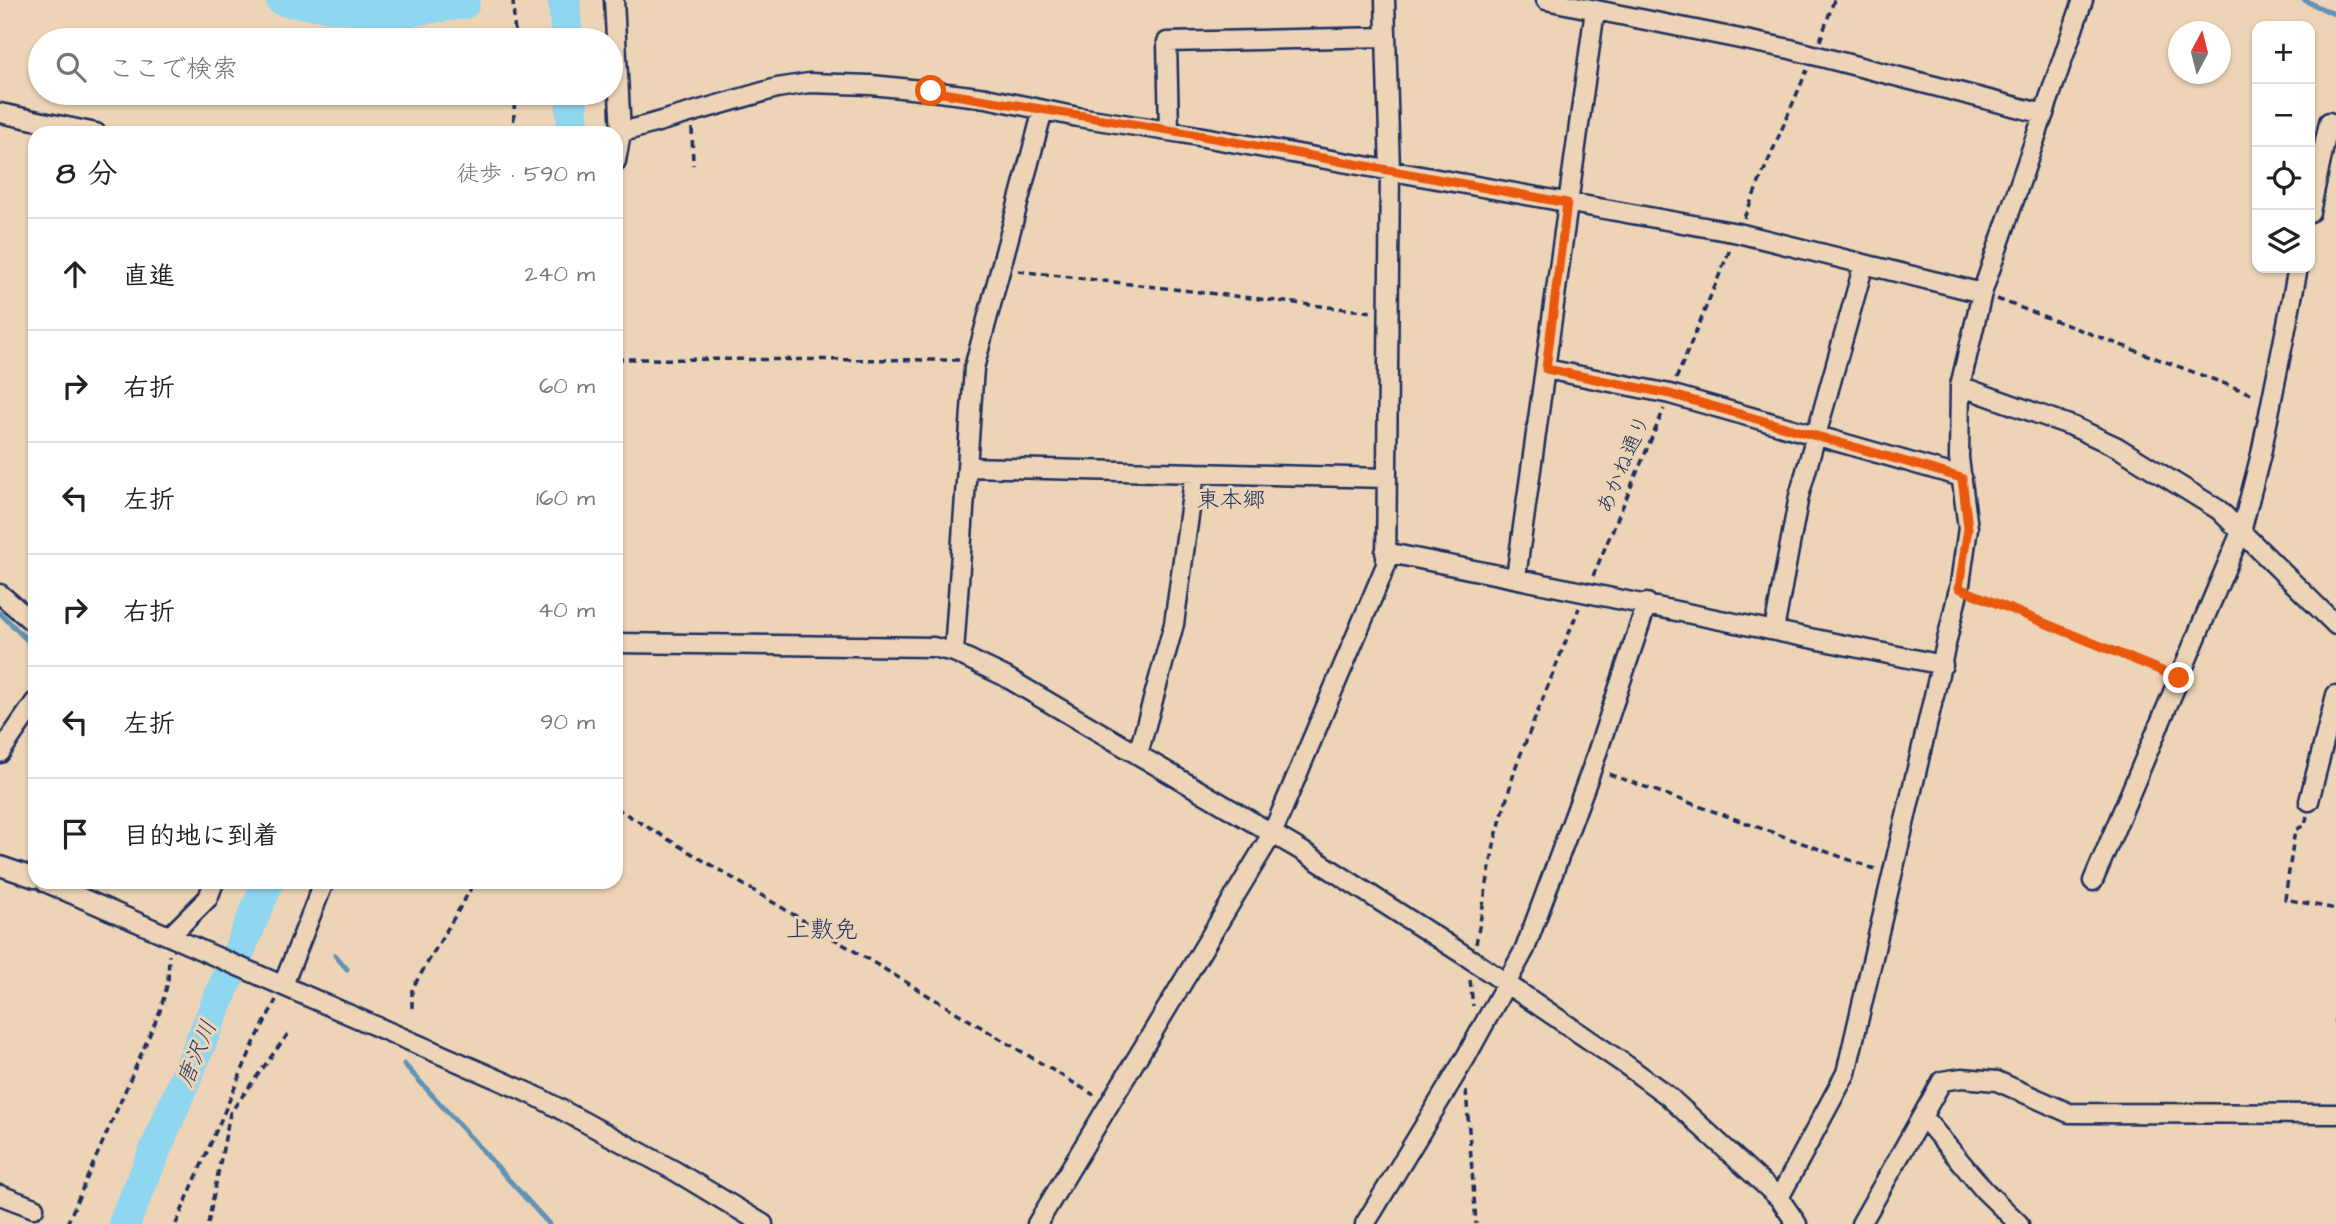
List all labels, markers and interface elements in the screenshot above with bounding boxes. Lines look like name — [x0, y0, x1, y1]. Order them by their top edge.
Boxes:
north arrow — [2168, 21, 2231, 84]
map controls — [2252, 21, 2315, 273]
button: + — [2252, 21, 2315, 84]
search box — [28, 28, 623, 105]
icon: search — [52, 48, 90, 86]
text: ここで検索 — [108, 51, 238, 87]
route start — [915, 75, 946, 106]
button: − — [2252, 84, 2315, 147]
button: locate — [2252, 147, 2315, 210]
text: 8 分 — [56, 153, 117, 195]
text: 徒歩 · 590 m — [456, 158, 595, 190]
button: layers — [2252, 210, 2315, 273]
icon: ahead — [56, 255, 94, 293]
text: 直進 — [123, 258, 175, 294]
text: 240 m — [525, 258, 595, 290]
icon: right — [56, 367, 94, 405]
text: 右折 — [123, 370, 175, 406]
text: 60 m — [539, 370, 595, 402]
street label: あかね通り — [1590, 410, 1657, 518]
icon: left — [56, 479, 94, 517]
text: 左折 — [123, 482, 175, 518]
text: 160 m — [536, 482, 595, 514]
district label: 東本郷 — [1197, 484, 1266, 516]
icon: right — [56, 591, 94, 629]
text: 右折 — [123, 594, 175, 630]
text: 40 m — [538, 594, 595, 626]
route end — [2163, 662, 2194, 693]
icon: left — [56, 703, 94, 741]
text: 左折 — [123, 706, 175, 742]
text: 90 m — [540, 706, 595, 738]
icon: arrive — [56, 815, 94, 853]
text: 目的地に到着 — [123, 818, 279, 854]
district label: 上敷免 — [786, 913, 858, 947]
water label: 唐沢川 — [169, 1015, 225, 1091]

